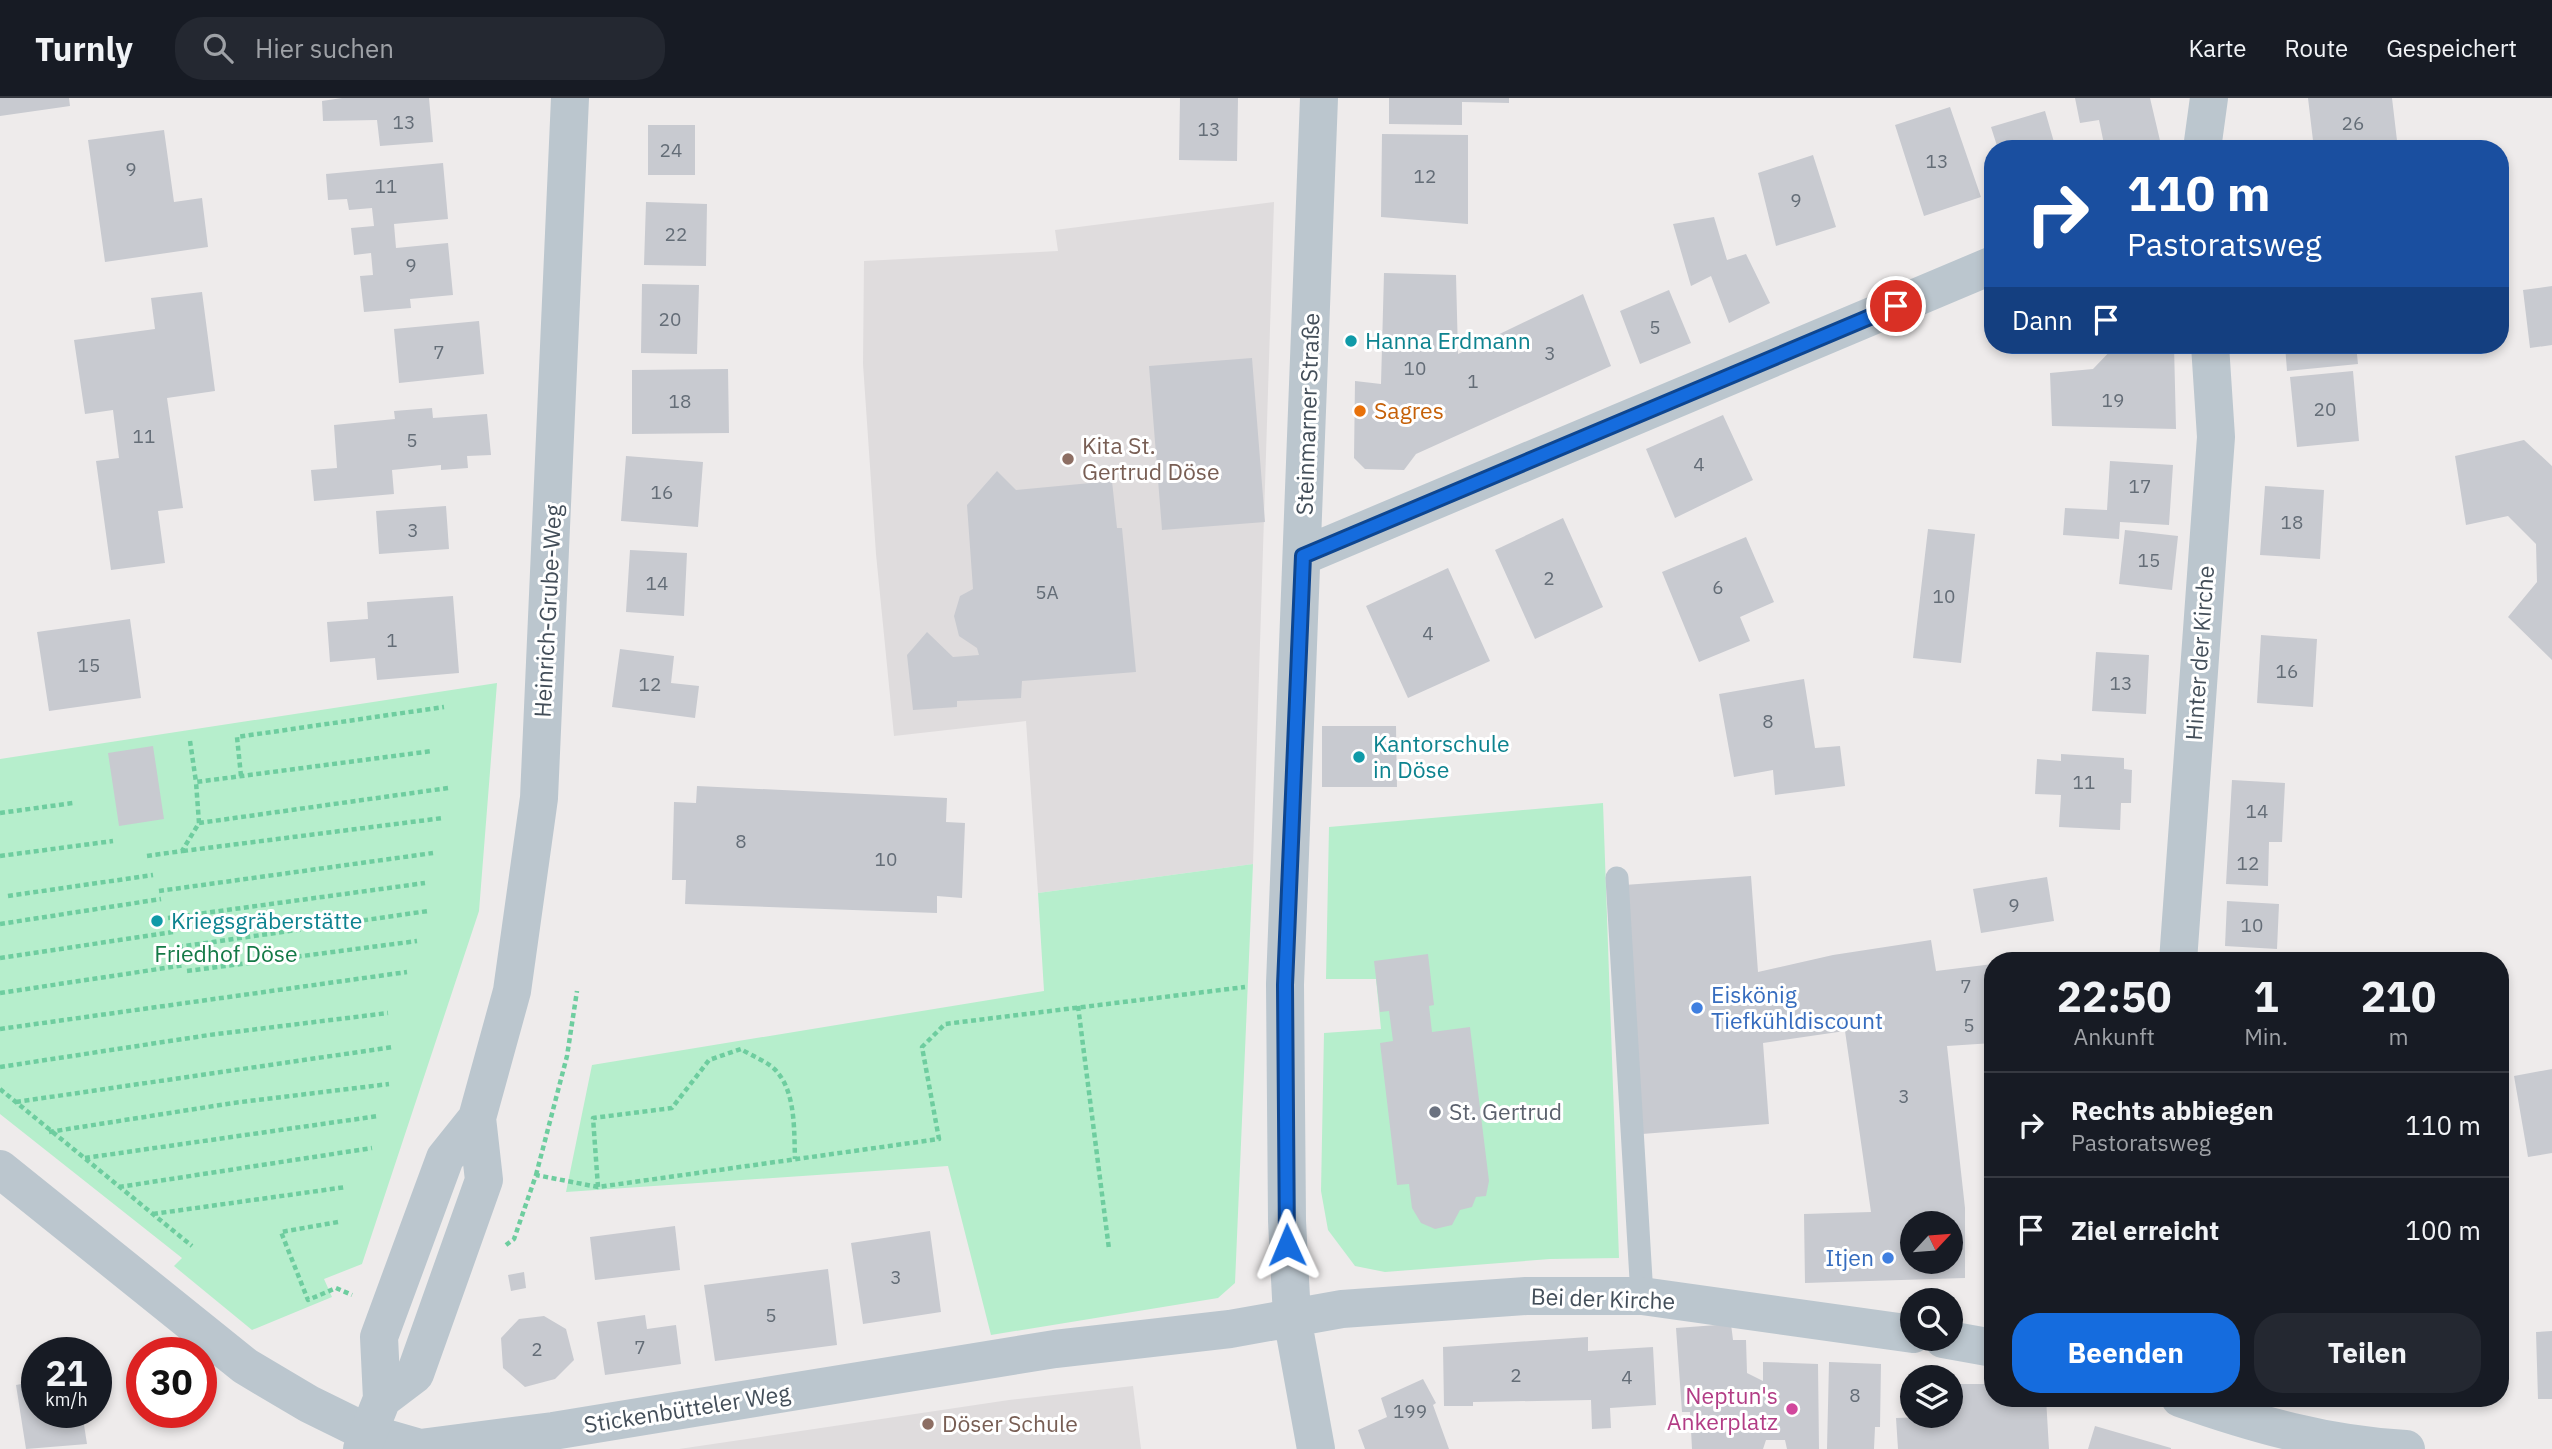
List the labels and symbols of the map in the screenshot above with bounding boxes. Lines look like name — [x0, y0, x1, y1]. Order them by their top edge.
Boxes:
house number: 13 — [393, 110, 415, 134]
house number: 26 — [2342, 111, 2364, 135]
house number: 13 — [1198, 117, 1220, 141]
house number: 24 — [660, 138, 682, 162]
house number: 13 — [1926, 149, 1948, 173]
house number: 9 — [125, 157, 137, 181]
house number: 12 — [1414, 164, 1436, 188]
house number: 11 — [375, 174, 397, 198]
house number: 9 — [1790, 188, 1802, 212]
house number: 22 — [665, 222, 687, 246]
house number: 9 — [405, 253, 417, 277]
pin — [1866, 276, 1926, 336]
house number: 20 — [659, 307, 681, 331]
street label: Steinmarner Straße — [1288, 312, 1326, 516]
house number: 5 — [1649, 315, 1661, 339]
place label: Hanna Erdmann — [1365, 325, 1531, 355]
marker: Hanna Erdmann — [1343, 333, 1359, 349]
house number: 7 — [433, 340, 445, 364]
house number: 3 — [1544, 341, 1556, 365]
house number: 10 — [1404, 356, 1426, 380]
house number: 1 — [1467, 369, 1479, 393]
house number: 19 — [2102, 388, 2124, 412]
house number: 18 — [669, 389, 691, 413]
place label: Sagres — [1374, 395, 1444, 425]
house number: 20 — [2314, 397, 2336, 421]
marker: Sagres — [1352, 403, 1368, 419]
house number: 11 — [133, 424, 155, 448]
house number: 5 — [406, 428, 418, 452]
place label: Kita St. Gertrud Döse — [1082, 430, 1220, 486]
marker: Kita St. Gertrud Döse — [1060, 451, 1076, 467]
house number: 4 — [1693, 452, 1705, 476]
house number: 17 — [2129, 474, 2151, 498]
house number: 16 — [651, 480, 673, 504]
street label: Heinrich-Grube-Weg — [526, 504, 568, 718]
house number: 18 — [2281, 510, 2303, 534]
house number: 3 — [407, 518, 419, 542]
house number: 15 — [2138, 548, 2160, 572]
street label: Hinter der Kirche — [2178, 564, 2220, 741]
house number: 2 — [1543, 566, 1555, 590]
house number: 14 — [646, 571, 668, 595]
house number: 6 — [1712, 575, 1724, 599]
house number: 5A — [1035, 580, 1059, 604]
house number: 10 — [1933, 584, 1955, 608]
house number: 4 — [1422, 621, 1434, 645]
house number: 1 — [386, 628, 398, 652]
house number: 15 — [78, 653, 100, 677]
house number: 16 — [2276, 659, 2298, 683]
house number: 13 — [2110, 671, 2132, 695]
house number: 12 — [639, 672, 661, 696]
house number: 8 — [1762, 709, 1774, 733]
place label: Kantorschule in Döse — [1373, 728, 1510, 784]
marker: Kantorschule in Döse — [1351, 749, 1367, 765]
house number: 11 — [2073, 770, 2095, 794]
house number: 14 — [2246, 799, 2268, 823]
house number: 8 — [735, 829, 747, 853]
house number: 10 — [875, 847, 897, 871]
house number: 12 — [2237, 851, 2259, 875]
house number: 9 — [2008, 893, 2020, 917]
place label: Kriegsgräberstätte — [171, 905, 362, 935]
marker: Kriegsgräberstätte — [149, 913, 165, 929]
house number: 10 — [2241, 913, 2263, 937]
park label: Friedhof Döse — [154, 938, 298, 968]
house number: 7 — [1960, 974, 1972, 998]
place label: Eiskönig Tiefkühldiscount — [1711, 979, 1883, 1035]
marker: Eiskönig Tiefkühldiscount — [1689, 1000, 1705, 1016]
house number: 5 — [1963, 1013, 1975, 1037]
house number: 3 — [1898, 1084, 1910, 1108]
place label: St. Gertrud — [1449, 1096, 1562, 1126]
marker: St. Gertrud — [1427, 1104, 1443, 1120]
position arrow — [1250, 1208, 1324, 1282]
north arrow — [1900, 1211, 1964, 1274]
place label: Itjen — [1825, 1242, 1874, 1272]
marker: Itjen — [1880, 1250, 1896, 1266]
house number: 3 — [890, 1265, 902, 1289]
street label: Bei der Kirche — [1530, 1280, 1676, 1316]
house number: 5 — [765, 1303, 777, 1327]
house number: 7 — [634, 1335, 646, 1359]
speed limit sign: 30 — [126, 1337, 217, 1428]
house number: 2 — [531, 1337, 543, 1361]
house number: 2 — [1510, 1363, 1522, 1387]
house number: 4 — [1621, 1365, 1633, 1389]
street label: Stickenbütteler Weg — [581, 1377, 792, 1439]
place label: Neptun's Ankerplatz — [1667, 1380, 1778, 1436]
house number: 8 — [1849, 1383, 1861, 1407]
house number: 199 — [1393, 1399, 1427, 1423]
marker: Neptun's Ankerplatz — [1784, 1401, 1800, 1417]
place label: Döser Schule — [942, 1408, 1078, 1438]
marker: Döser Schule — [920, 1416, 936, 1432]

